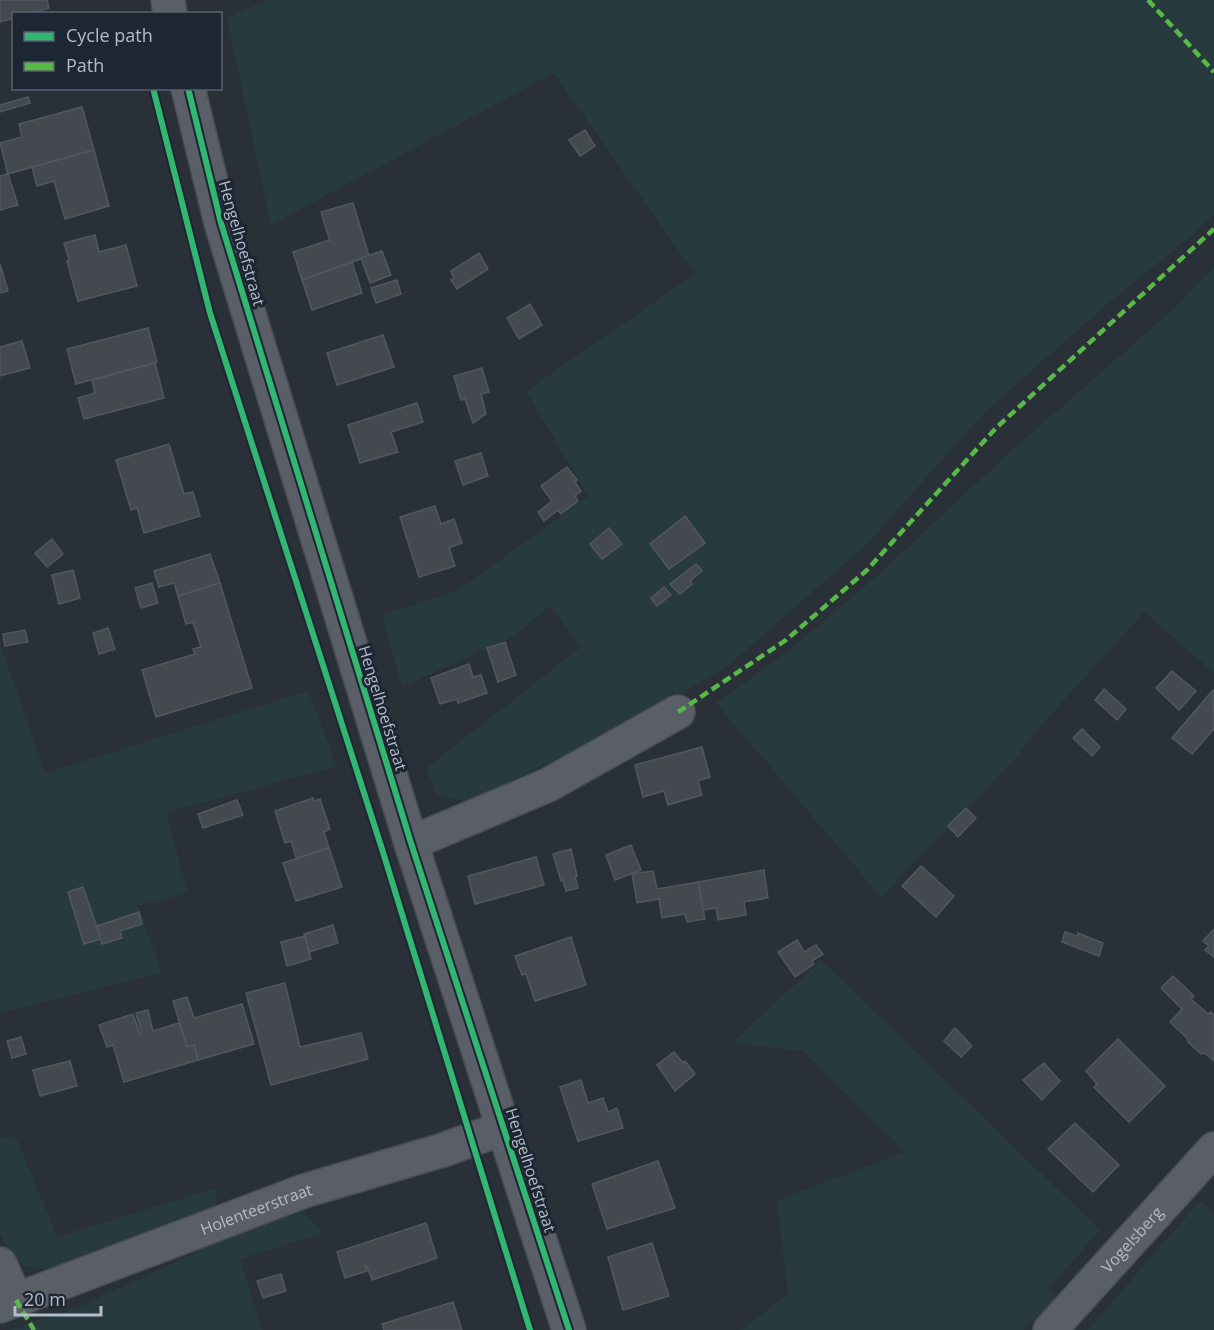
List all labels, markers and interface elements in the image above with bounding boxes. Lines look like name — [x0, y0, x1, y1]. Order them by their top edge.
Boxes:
legend — [12, 12, 222, 90]
text: Cycle path — [66, 23, 153, 47]
text: Path — [66, 53, 104, 77]
street label: Hengelhoefstraat — [214, 178, 270, 309]
street label: Hengelhoefstraat — [354, 643, 413, 773]
street label: Hengelhoefstraat — [501, 1105, 562, 1235]
street label: Holenteerstraat — [197, 1178, 315, 1240]
street label: Vogelsberg — [1096, 1201, 1168, 1278]
scale bar — [15, 1279, 100, 1317]
text: 20 m — [24, 1287, 66, 1311]

